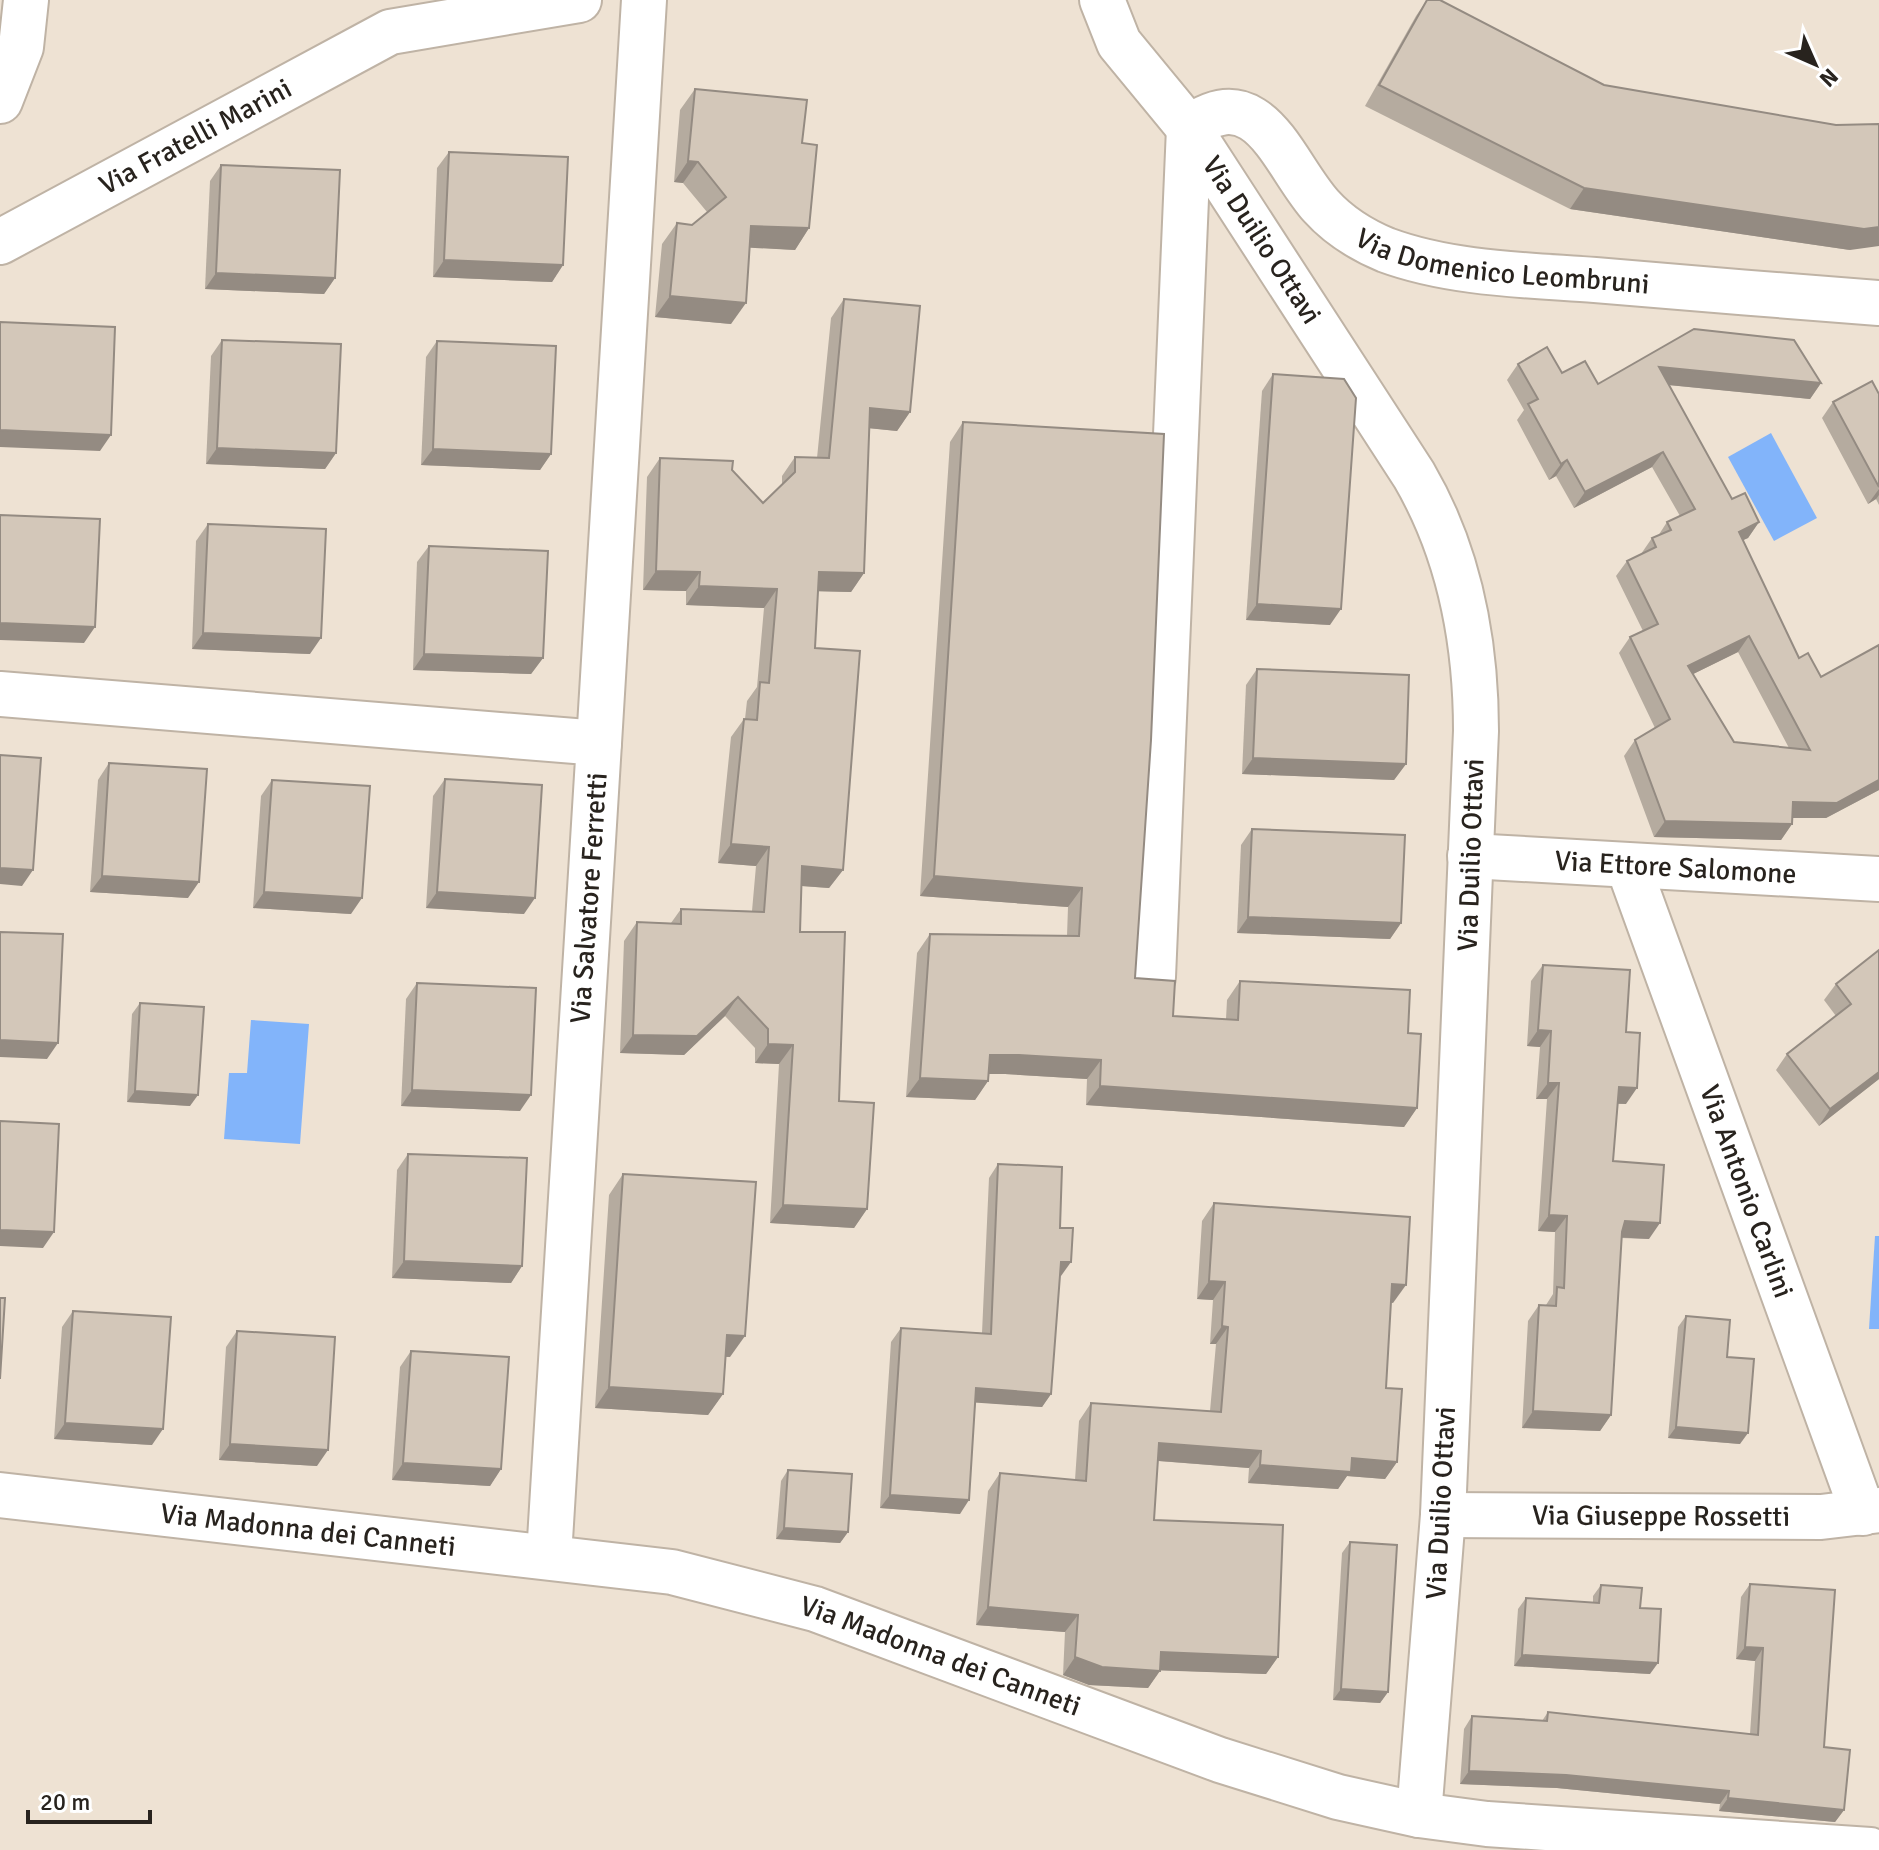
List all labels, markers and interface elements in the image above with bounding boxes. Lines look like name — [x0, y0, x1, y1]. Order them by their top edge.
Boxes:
north arrow — [1775, 24, 1855, 104]
text: N — [1814, 63, 1844, 93]
street label: Via Fratelli Marini — [93, 71, 298, 202]
street label: Via Duilio Ottavi — [1195, 150, 1329, 330]
street label: Via Domenico Leombruni — [1350, 221, 1651, 302]
street label: Via Duilio Ottavi — [1451, 758, 1491, 952]
street label: Via Salvatore Ferretti — [563, 771, 615, 1025]
street label: Via Ettore Salomone — [1554, 844, 1797, 891]
street label: Via Antonio Carlini — [1692, 1080, 1800, 1302]
street label: Via Duilio Ottavi — [1419, 1406, 1463, 1600]
street label: Via Madonna dei Canneti — [159, 1497, 457, 1564]
street label: Via Giuseppe Rossetti — [1532, 1498, 1790, 1534]
street label: Via Madonna dei Canneti — [797, 1589, 1085, 1724]
scale bar — [28, 1774, 150, 1824]
text: 20 m — [40, 1787, 90, 1817]

